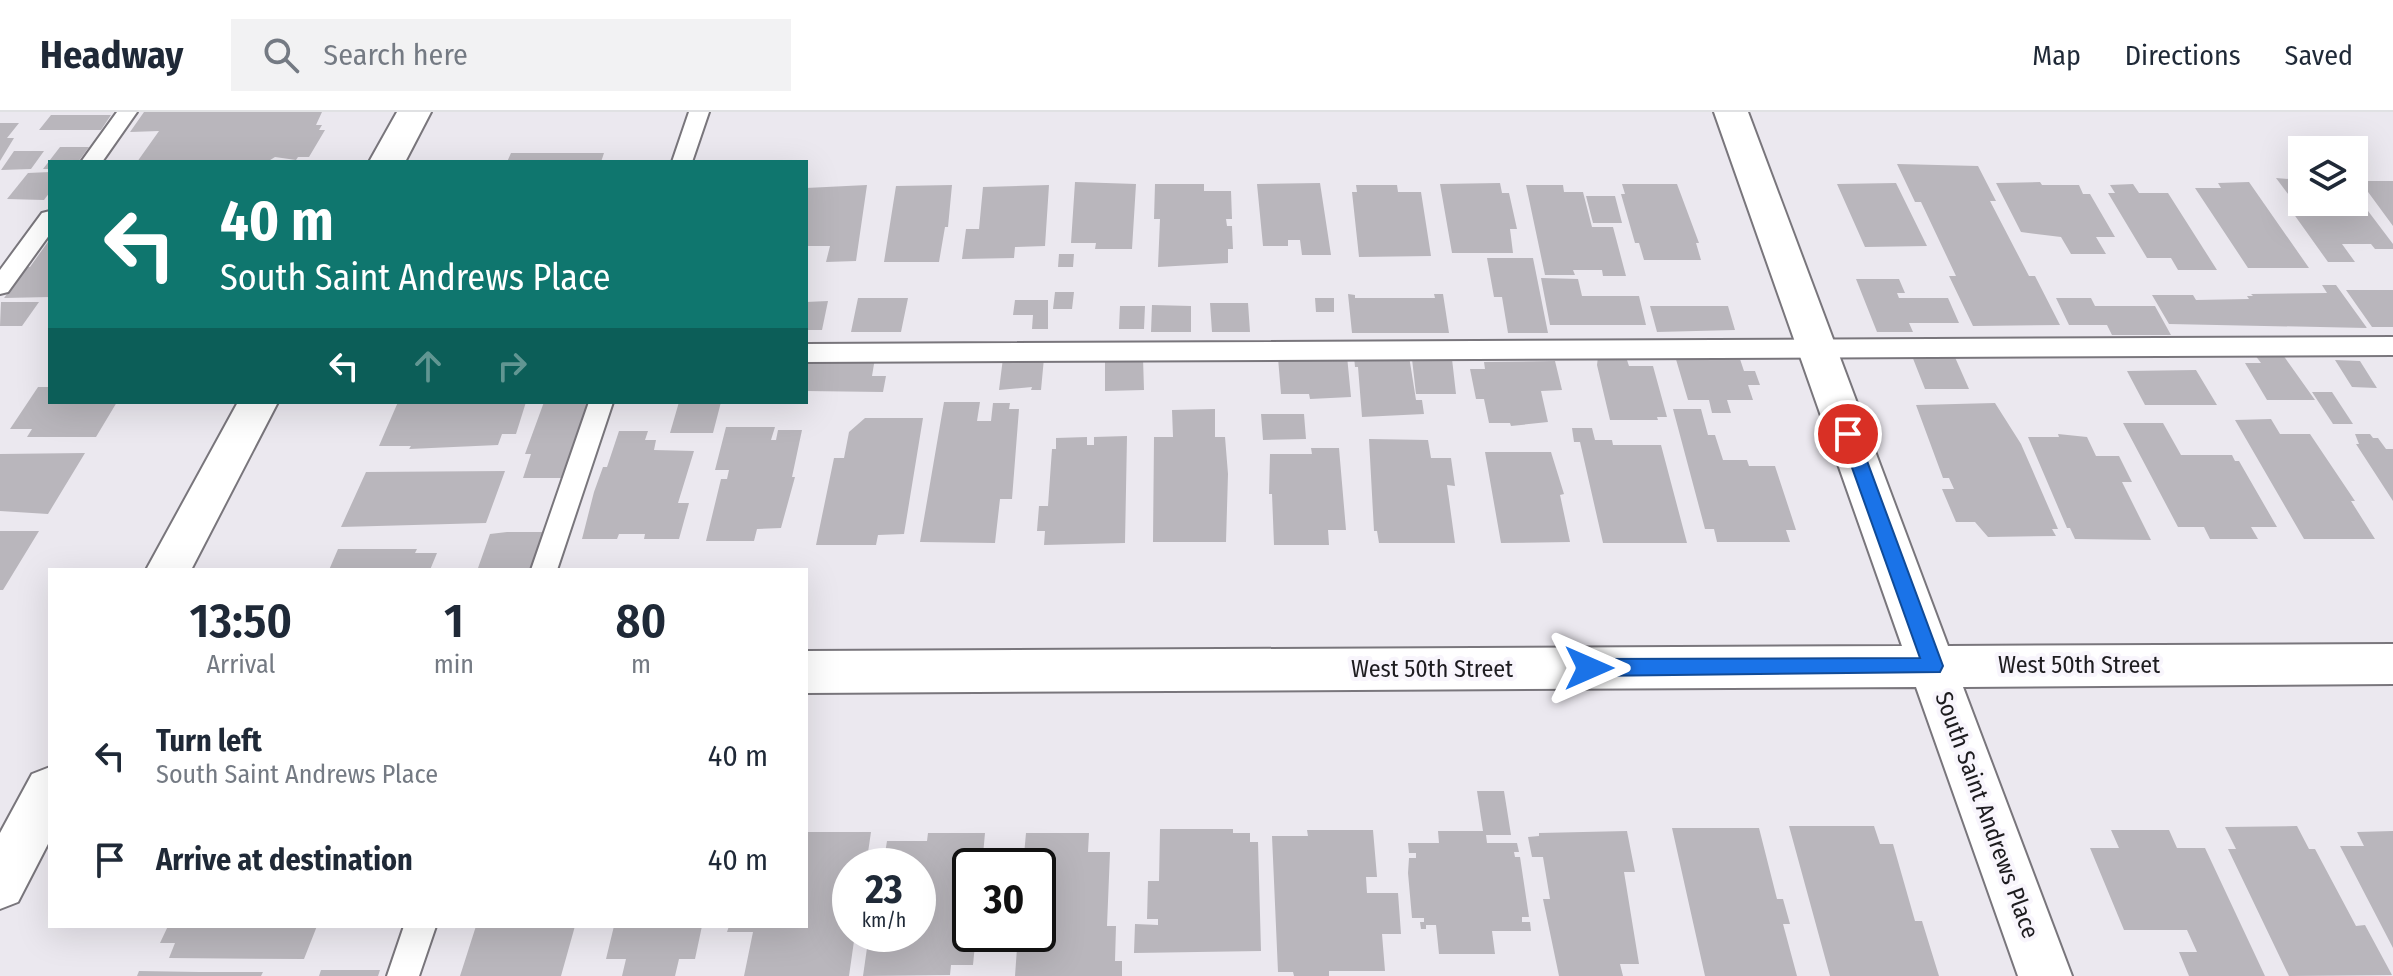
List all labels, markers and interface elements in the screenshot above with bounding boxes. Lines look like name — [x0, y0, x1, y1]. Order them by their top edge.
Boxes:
search box — [231, 19, 791, 91]
text: Headway — [40, 32, 183, 78]
icon: search — [259, 33, 303, 77]
text: Search here — [323, 37, 468, 73]
text: Map — [2032, 39, 2081, 72]
text: Directions — [2125, 39, 2241, 72]
text: Saved — [2285, 39, 2353, 72]
map controls — [2288, 136, 2368, 216]
button: layers — [2288, 136, 2368, 216]
text: 40 m — [220, 188, 334, 255]
icon: left — [88, 192, 192, 296]
text: South Saint Andrews Place — [220, 256, 611, 300]
icon: left — [322, 344, 366, 388]
icon: ahead — [406, 344, 450, 388]
icon: right — [490, 344, 534, 388]
pin — [1814, 400, 1882, 468]
icon: arrive — [1826, 412, 1870, 456]
text: 13:50 — [190, 592, 292, 650]
text: 1 — [444, 592, 464, 650]
text: 80 — [616, 592, 666, 650]
position arrow — [1547, 626, 1631, 710]
text: Arrival — [206, 649, 275, 680]
text: min — [434, 649, 474, 680]
text: m — [631, 649, 651, 680]
street label: West 50th Street — [1998, 651, 2160, 679]
street label: West 50th Street — [1351, 655, 1513, 683]
street label: South Saint Andrews Place — [1929, 688, 2045, 942]
text: Turn left — [156, 723, 262, 759]
icon: left — [88, 734, 132, 778]
text: 40 m — [708, 738, 768, 774]
text: South Saint Andrews Place — [156, 759, 438, 790]
icon: arrive — [88, 838, 132, 882]
text: Arrive at destination — [156, 842, 413, 878]
text: 40 m — [708, 842, 768, 878]
speed limit sign: 30 — [952, 848, 1056, 952]
text: 23 — [865, 866, 903, 914]
text: km/h — [862, 908, 906, 932]

